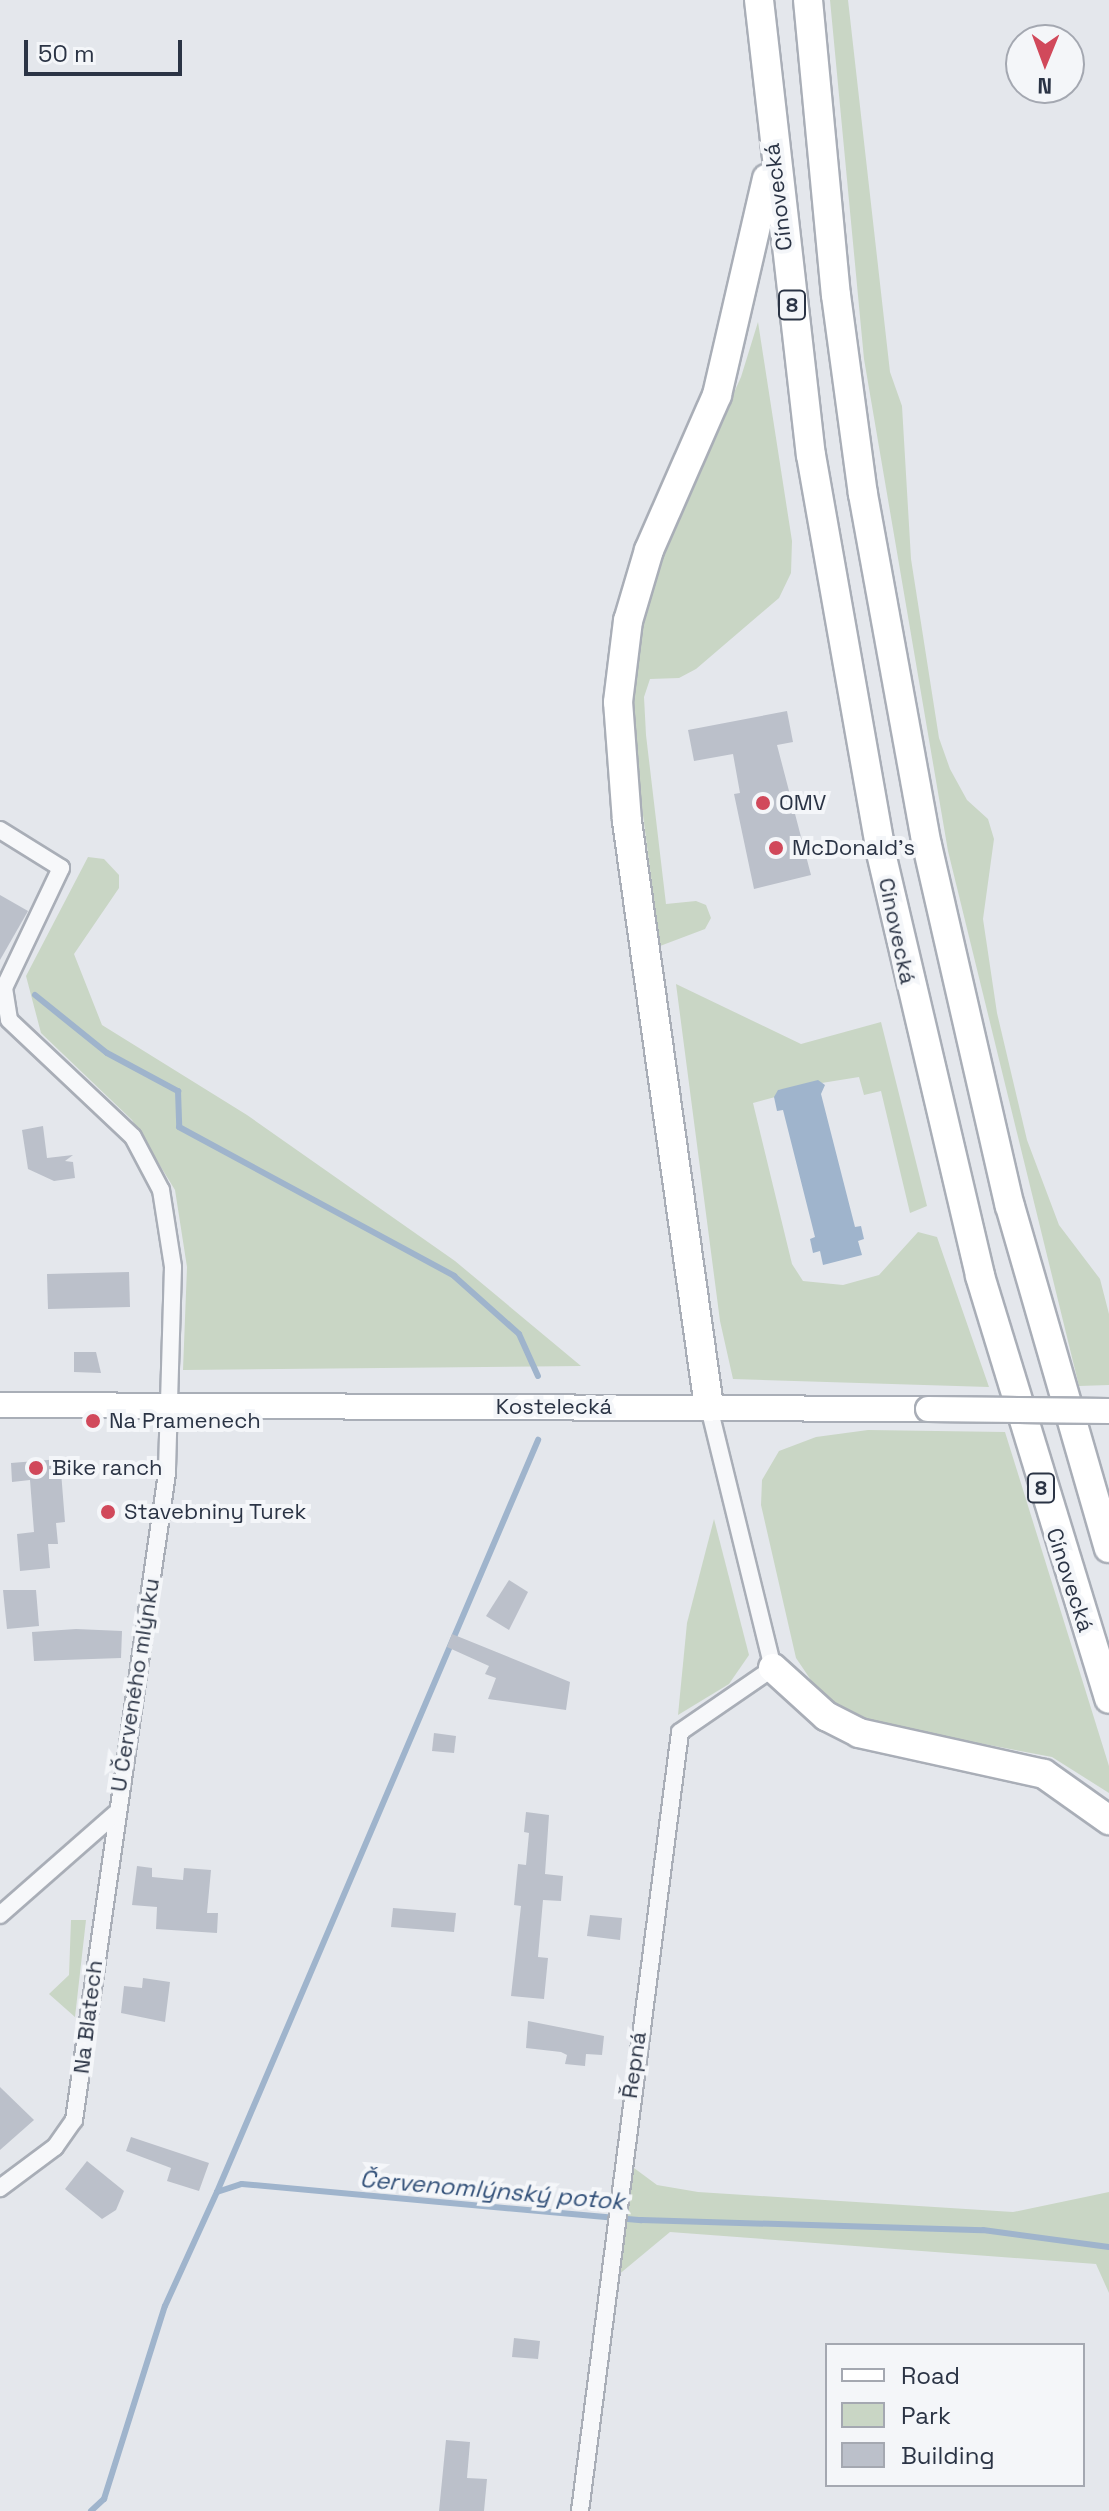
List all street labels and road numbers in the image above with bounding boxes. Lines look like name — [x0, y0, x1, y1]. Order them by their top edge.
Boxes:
street label: Cínovecká — [758, 142, 798, 252]
road number: 8 — [778, 289, 806, 321]
street label: Cínovecká — [873, 875, 921, 987]
street label: Kostelecká — [496, 1394, 612, 1420]
road number: 8 — [1027, 1472, 1055, 1504]
street label: Cínovecká — [1041, 1525, 1099, 1635]
street label: U Červeného mlýnku — [105, 1576, 165, 1794]
street label: Na Blatech — [68, 1959, 108, 2075]
street label: Řepná — [616, 2030, 652, 2100]

